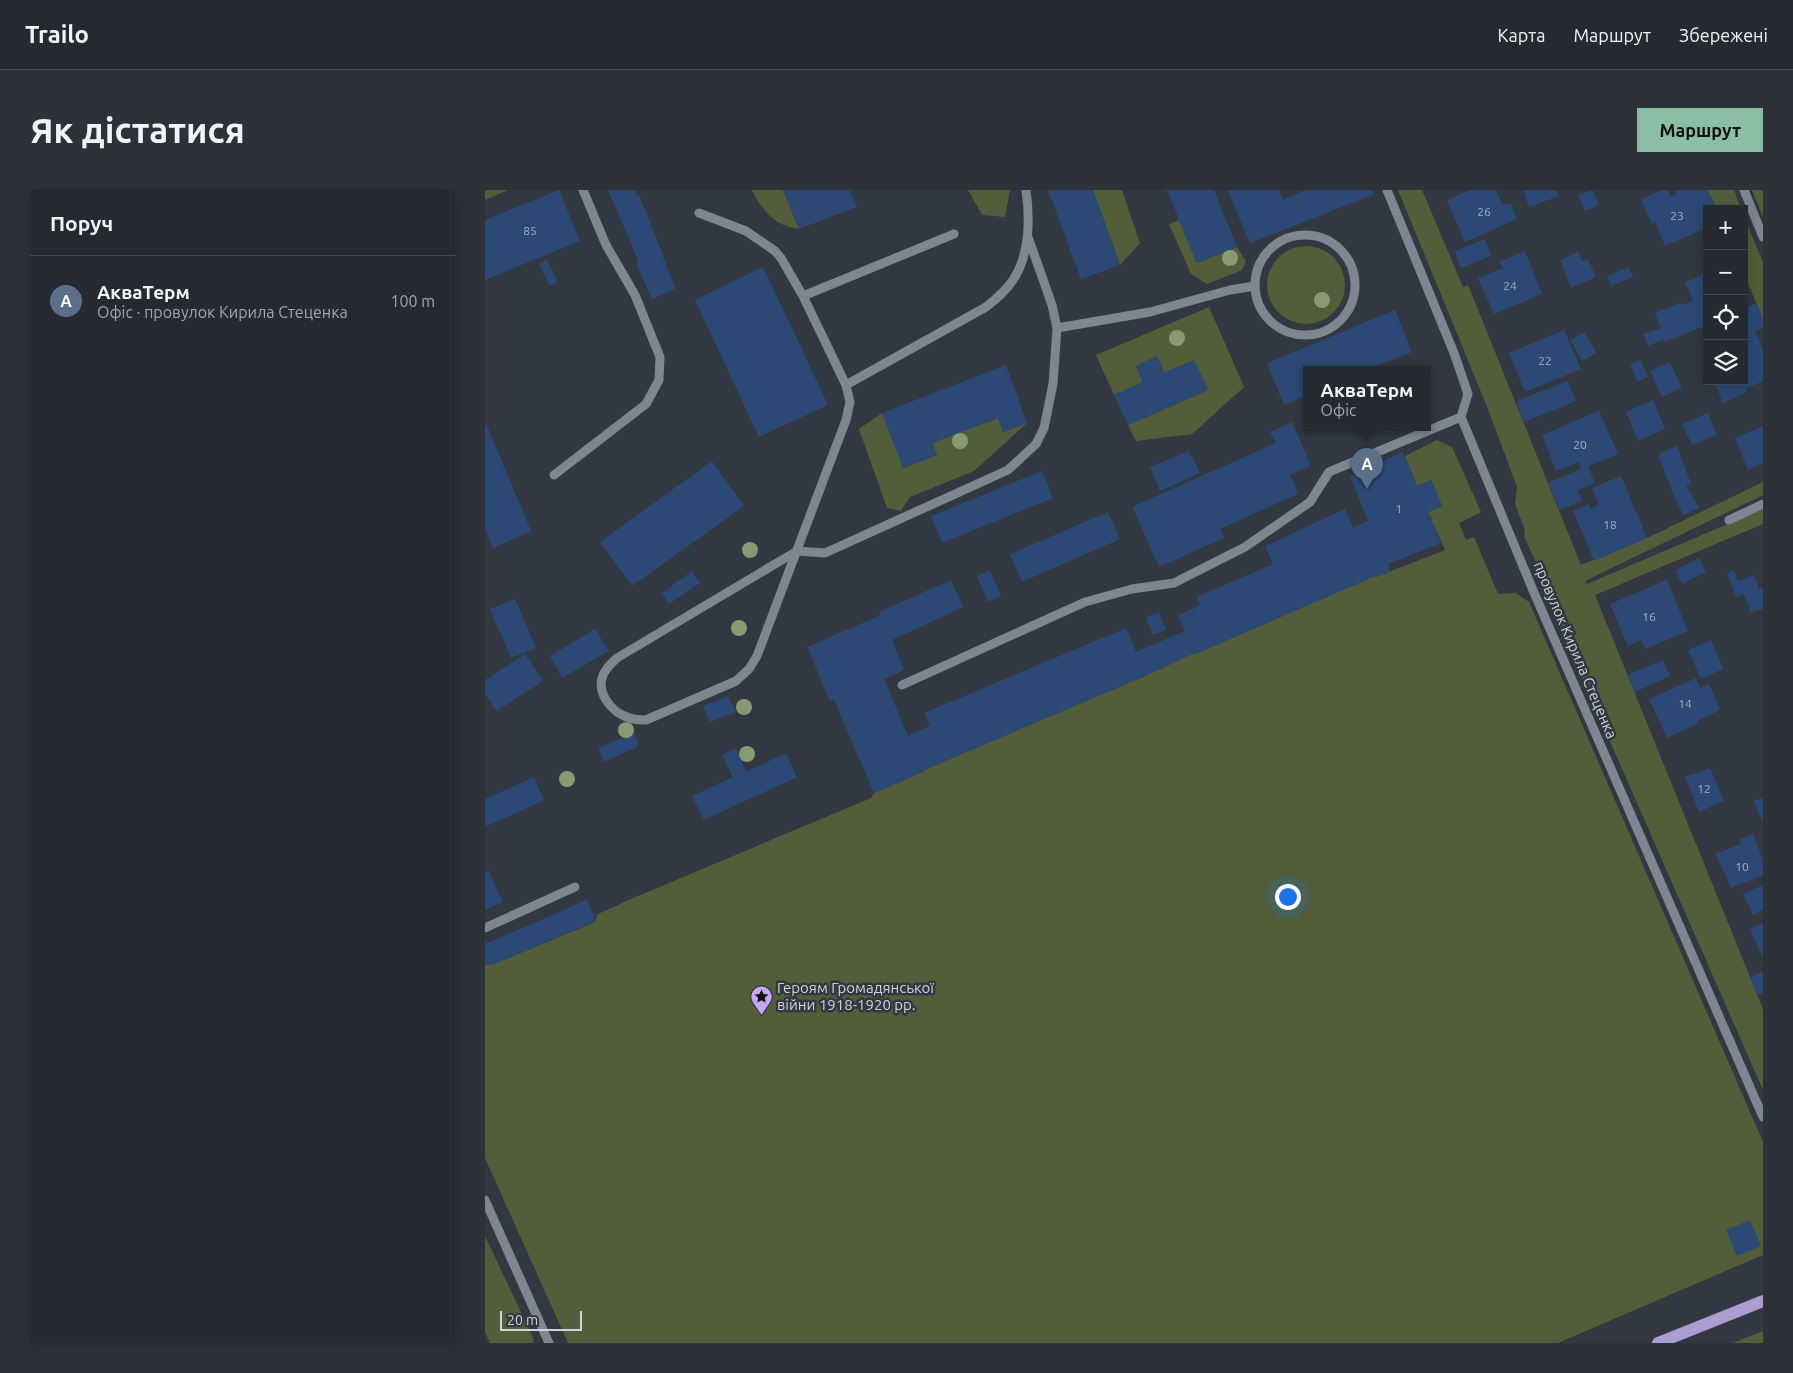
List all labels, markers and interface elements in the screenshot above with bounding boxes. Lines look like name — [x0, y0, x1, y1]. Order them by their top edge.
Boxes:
text: Trailo — [25, 21, 89, 48]
text: Карта — [1497, 25, 1545, 45]
text: Маршрут — [1573, 25, 1651, 45]
text: Збережені — [1679, 25, 1768, 45]
button: Маршрут — [1637, 108, 1763, 152]
text: Як дістатися — [30, 110, 245, 150]
house number: 26 — [1477, 205, 1491, 218]
map controls — [1703, 205, 1748, 385]
button: + — [1703, 205, 1748, 250]
house number: 23 — [1670, 209, 1684, 222]
text: Поруч — [50, 211, 113, 235]
house number: 85 — [523, 224, 537, 237]
button: − — [1703, 250, 1748, 295]
house number: 24 — [1503, 279, 1517, 292]
text: АкваТерм — [97, 281, 190, 303]
text: A — [60, 292, 72, 310]
text: 100 m — [390, 292, 435, 310]
button: locate — [1703, 295, 1748, 340]
text: Офіс · провулок Кирила Стеценка — [97, 303, 348, 321]
button: layers — [1703, 340, 1748, 385]
house number: 22 — [1538, 354, 1552, 367]
popup — [1303, 366, 1431, 431]
text: АкваТерм — [1321, 379, 1413, 401]
text: Офіс — [1321, 401, 1357, 419]
house number: 20 — [1573, 438, 1587, 451]
pin: A — [1351, 448, 1383, 489]
house number: 1 — [1396, 502, 1402, 515]
house number: 18 — [1603, 518, 1617, 531]
street label: провулок Кирила Стеценка — [1530, 559, 1621, 741]
house number: 16 — [1642, 610, 1656, 623]
house number: 14 — [1678, 697, 1692, 710]
house number: 12 — [1697, 782, 1711, 795]
house number: 10 — [1735, 860, 1749, 873]
your location — [1275, 884, 1301, 910]
place label: Героям Громадянської війни 1918-1920 рр. — [777, 979, 934, 1013]
place icon: Героям Громадянської війни 1918-1920 рр. — [749, 985, 773, 1016]
scale bar — [500, 1308, 583, 1331]
text: 20 m — [507, 1312, 538, 1328]

